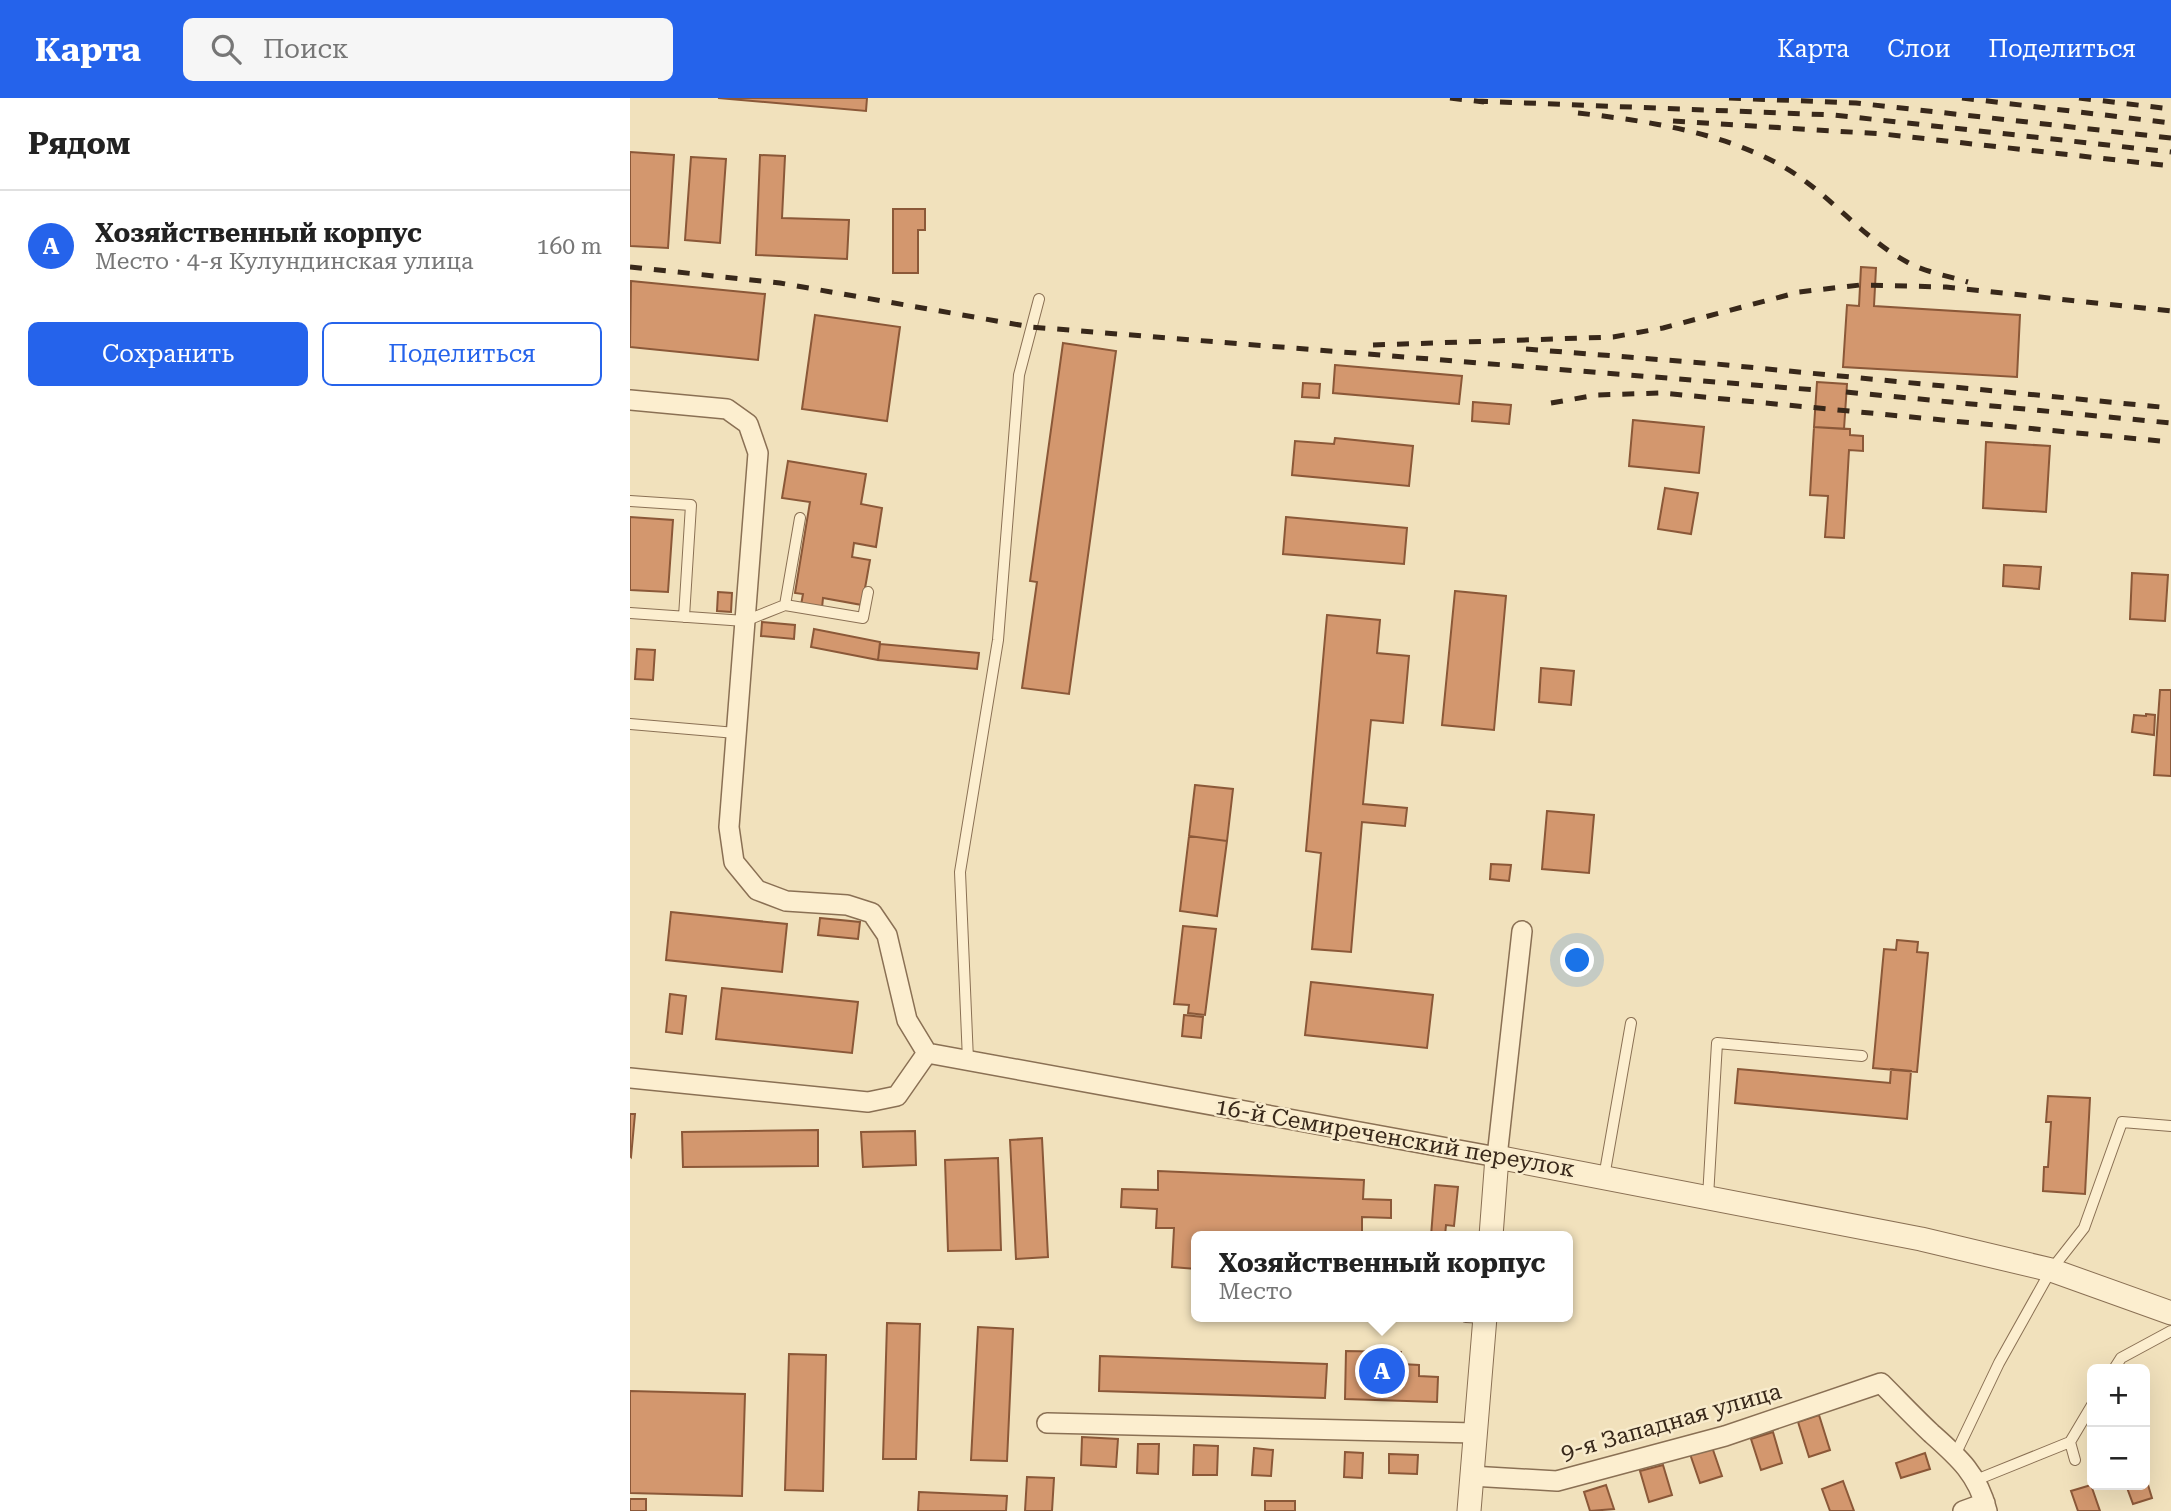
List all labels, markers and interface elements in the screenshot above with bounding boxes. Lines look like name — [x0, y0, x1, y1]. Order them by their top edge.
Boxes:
search box — [183, 18, 673, 81]
text: Карта — [35, 30, 141, 69]
icon: search — [207, 30, 245, 68]
text: Поиск — [263, 34, 349, 64]
text: Карта — [1777, 35, 1849, 63]
text: Слои — [1887, 35, 1950, 63]
text: Поделиться — [1988, 35, 2136, 63]
text: Рядом — [28, 126, 130, 161]
text: Хозяйственный корпус — [95, 218, 422, 248]
text: A — [43, 233, 59, 260]
text: 160 m — [537, 233, 602, 260]
text: Место · 4-я Кулундинская улица — [95, 248, 473, 275]
button: Сохранить — [28, 322, 308, 386]
button: Поделиться — [322, 322, 602, 386]
your location — [1560, 943, 1594, 977]
street label: 16-й Семиреченский переулок — [1213, 1093, 1577, 1183]
popup — [1191, 1231, 1573, 1322]
text: Хозяйственный корпус — [1218, 1248, 1546, 1278]
text: Место — [1218, 1278, 1293, 1305]
pin: A — [1359, 1345, 1405, 1397]
map controls — [2087, 1364, 2150, 1490]
button: + — [2087, 1364, 2150, 1427]
street label: 9-я Западная улица — [1558, 1377, 1785, 1466]
button: − — [2087, 1427, 2150, 1490]

